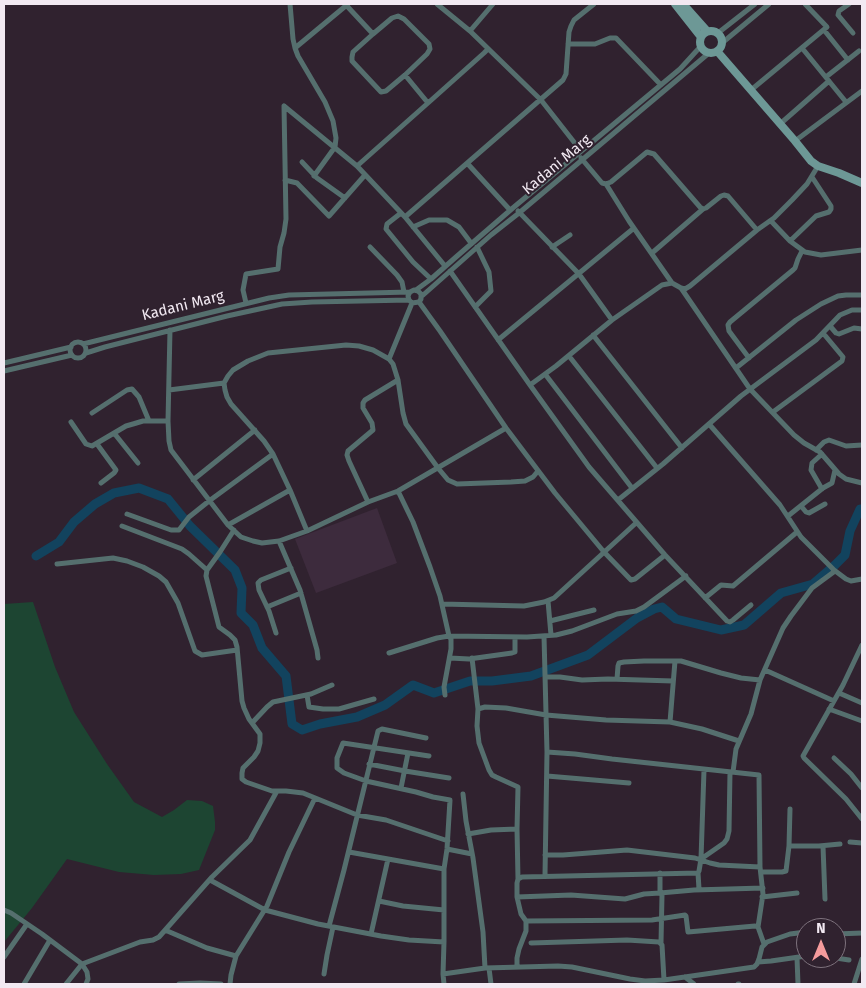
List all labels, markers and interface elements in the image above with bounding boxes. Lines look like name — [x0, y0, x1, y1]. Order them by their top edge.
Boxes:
street label: Kadani Marg — [519, 131, 595, 199]
street label: Kadani Marg — [140, 287, 226, 325]
north arrow — [796, 918, 846, 968]
text: N — [816, 920, 826, 937]

